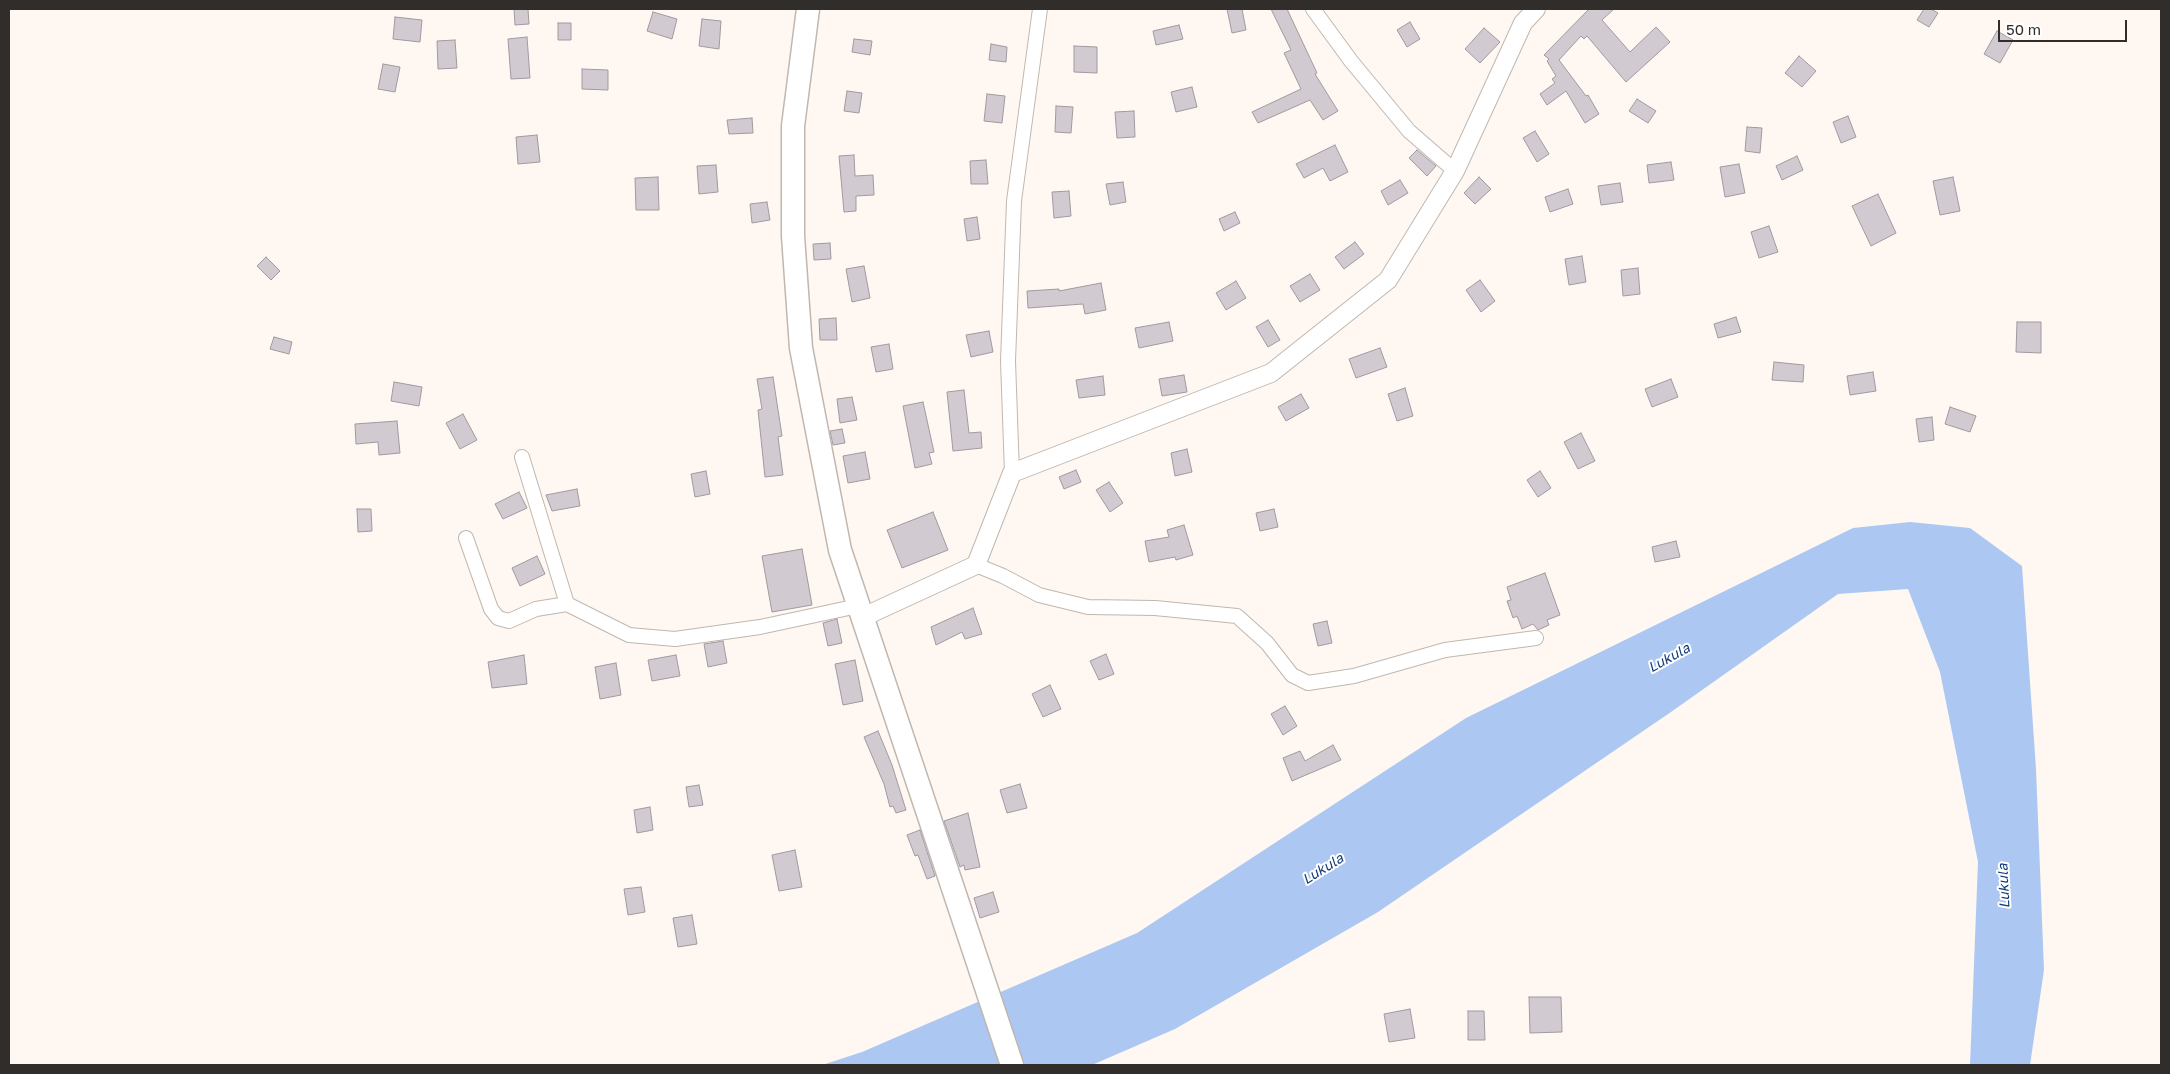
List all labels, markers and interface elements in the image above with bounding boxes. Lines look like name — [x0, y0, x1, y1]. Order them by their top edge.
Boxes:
scale bar — [2000, 10, 2129, 42]
text: 50 m — [2006, 20, 2041, 38]
water label: Lukula — [1645, 640, 1693, 676]
water label: Lukula — [1299, 850, 1347, 888]
water label: Lukula — [1994, 863, 2014, 909]

